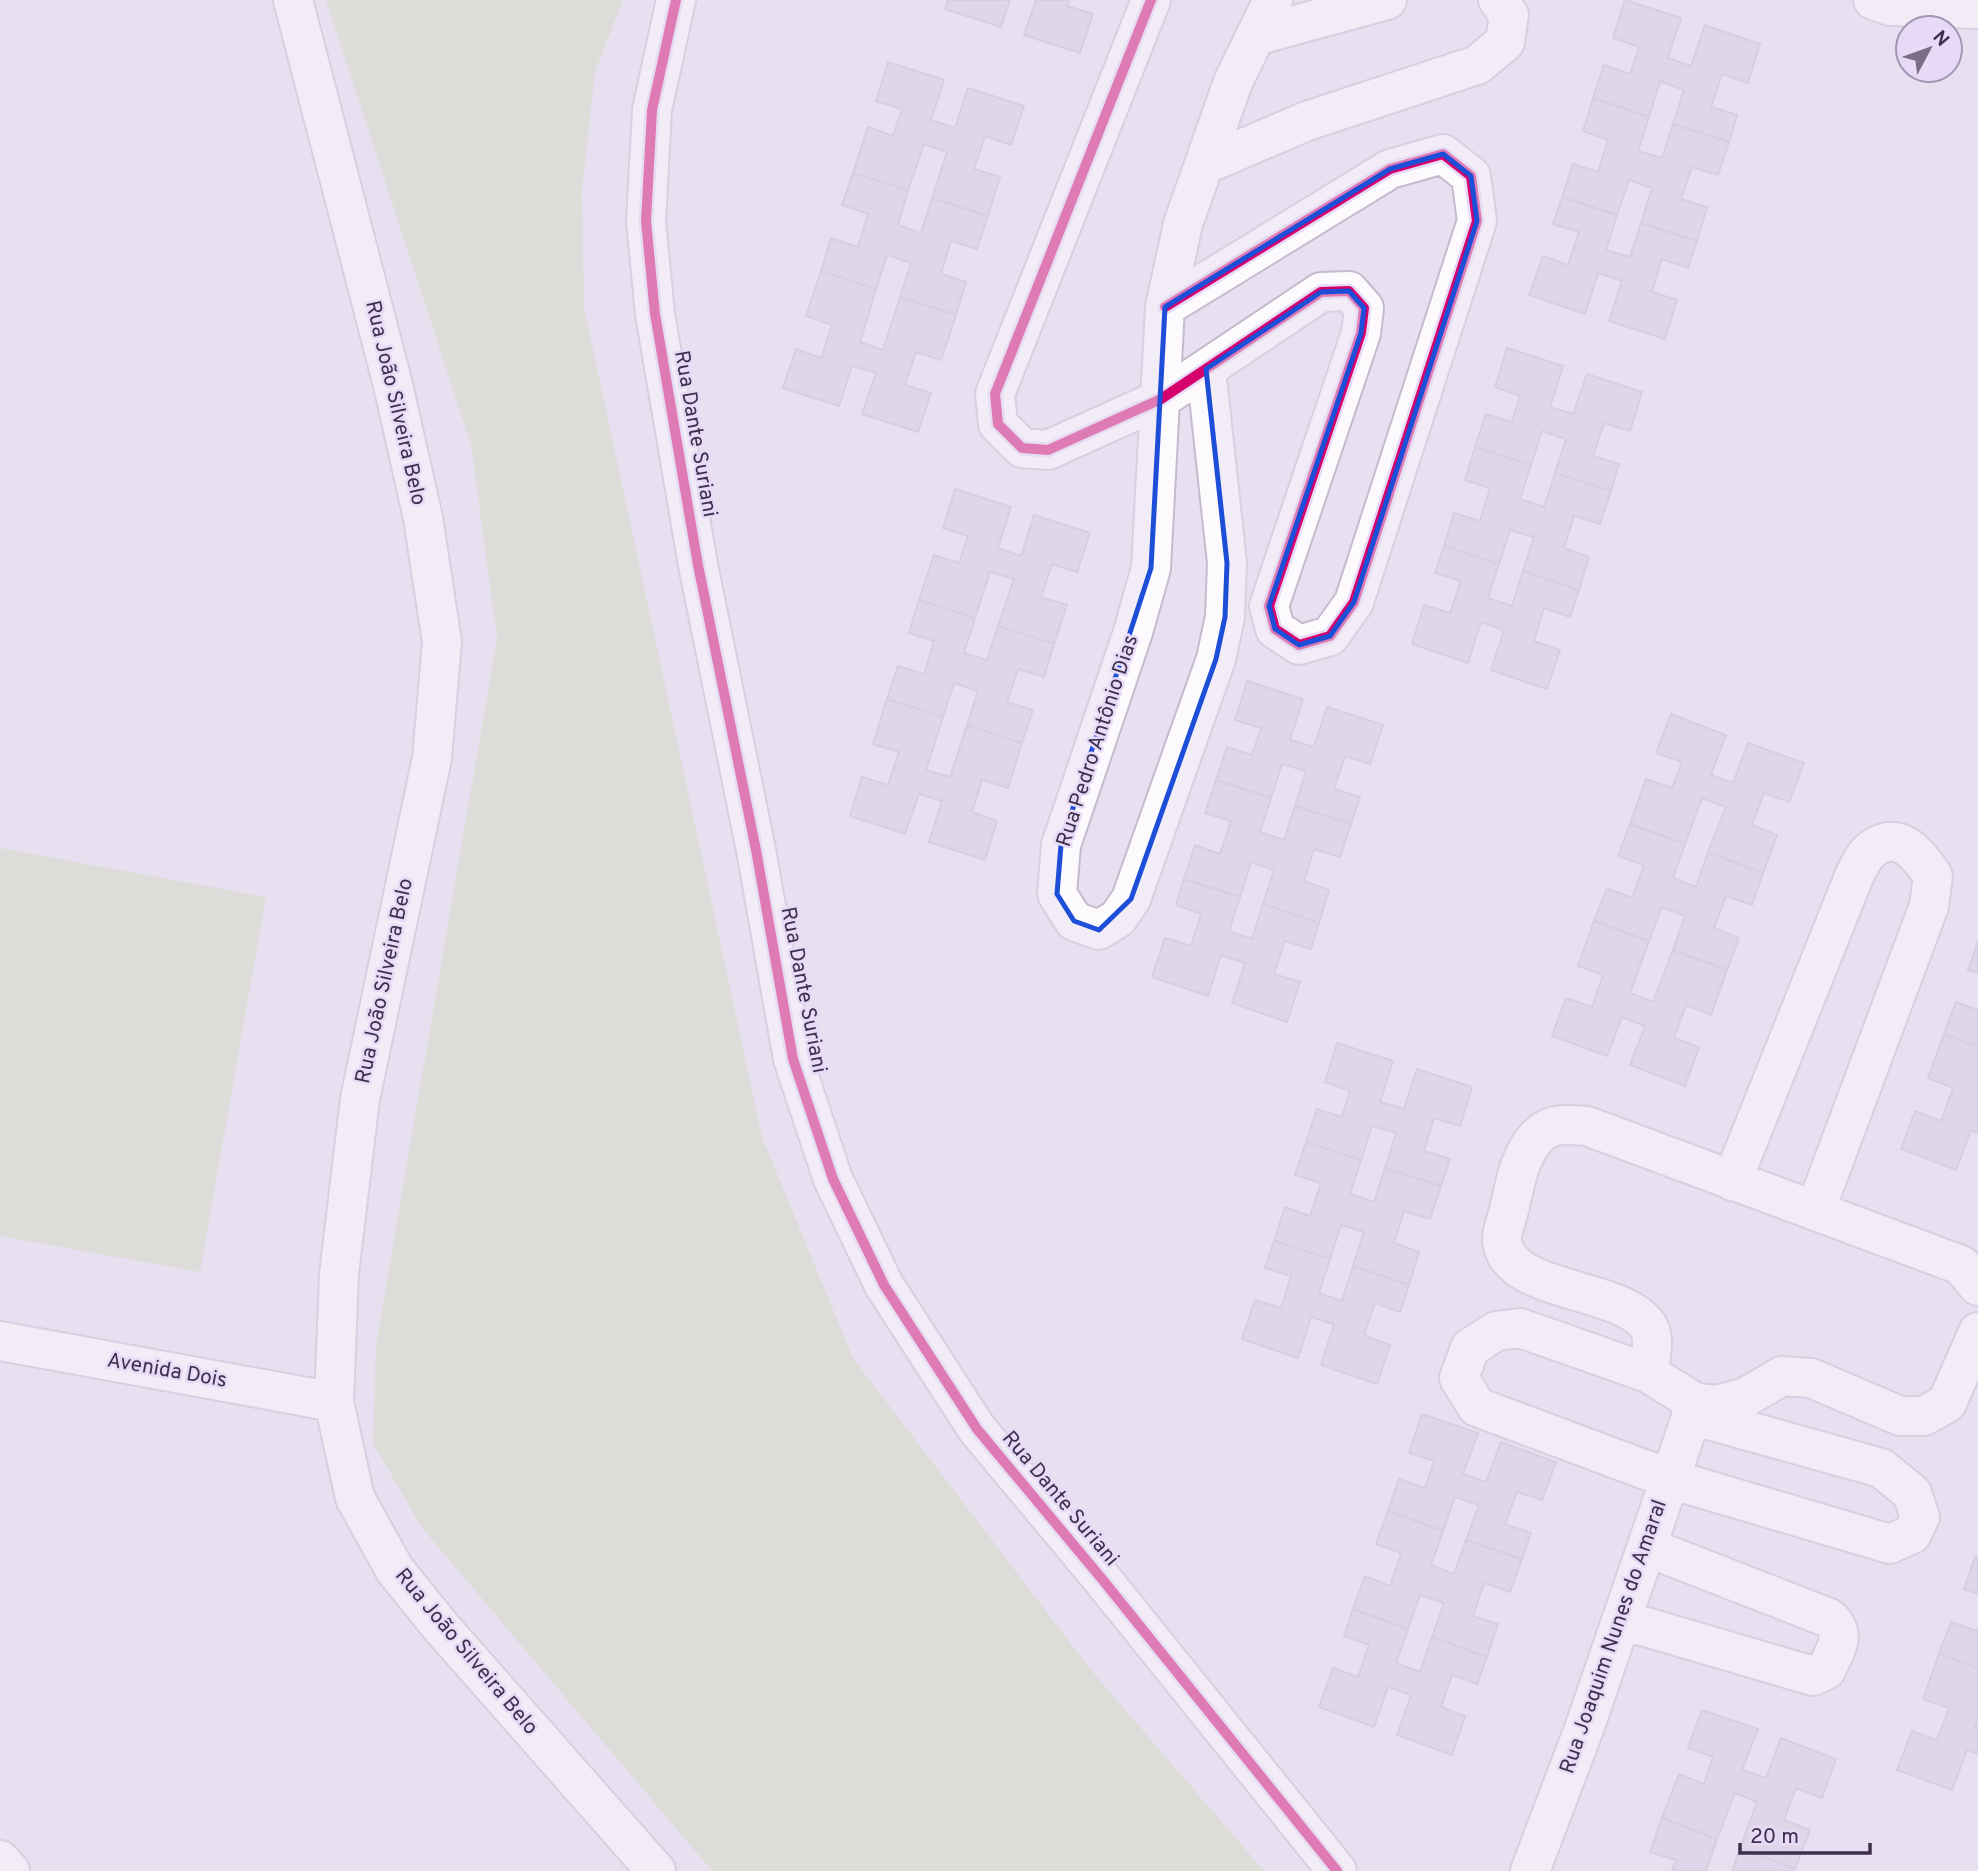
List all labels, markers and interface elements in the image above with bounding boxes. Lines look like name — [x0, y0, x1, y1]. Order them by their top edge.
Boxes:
north arrow — [1894, 14, 1964, 84]
text: N — [1927, 26, 1954, 52]
street label: Rua João Silveira Belo — [358, 298, 432, 508]
street label: Rua Dante Suriani — [667, 349, 723, 519]
street label: Rua Pedro Antônio Dias — [1051, 631, 1145, 851]
street label: Rua João Silveira Belo — [350, 876, 420, 1086]
street label: Rua Dante Suriani — [774, 905, 832, 1075]
street label: Avenida Dois — [105, 1347, 229, 1395]
street label: Rua Dante Suriani — [995, 1426, 1125, 1572]
street label: Rua Joaquim Nunes do Amaral — [1554, 1496, 1674, 1778]
street label: Rua João Silveira Belo — [388, 1563, 544, 1741]
scale bar — [1740, 1812, 1870, 1856]
text: 20 m — [1750, 1824, 1799, 1851]

